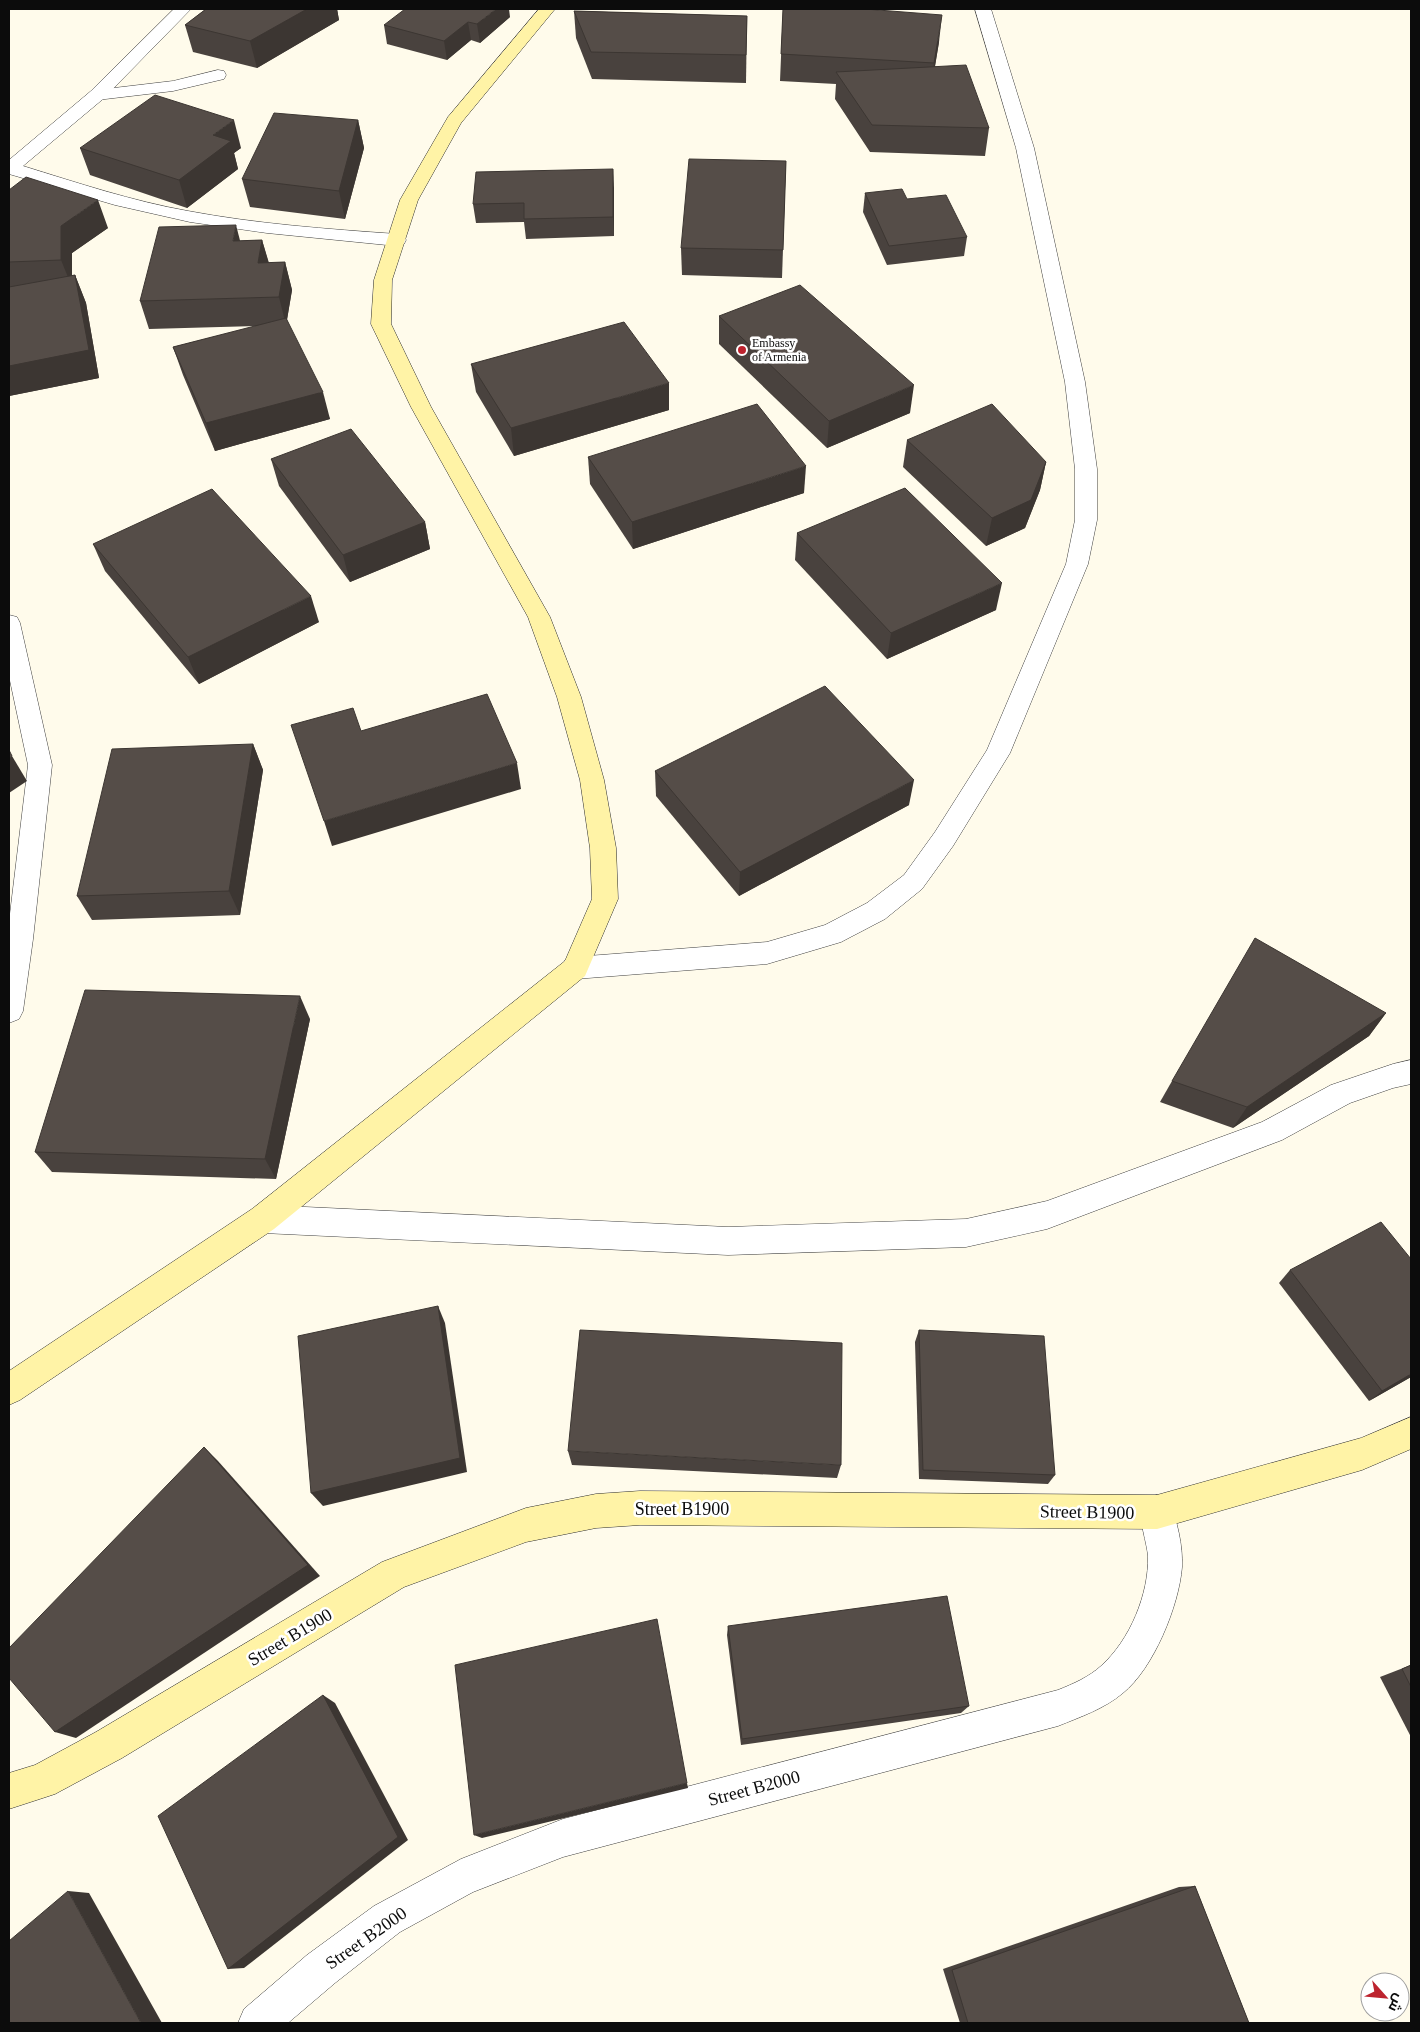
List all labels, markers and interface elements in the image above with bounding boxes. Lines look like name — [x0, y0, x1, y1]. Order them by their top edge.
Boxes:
place label: Embassy of Armenia — [752, 336, 807, 364]
marker: Embassy of Armenia — [736, 344, 748, 356]
street label: Street B1900 — [635, 1499, 729, 1519]
street label: Street B1900 — [1040, 1501, 1134, 1523]
street label: Street B1900 — [244, 1604, 336, 1670]
street label: Street B2000 — [706, 1766, 802, 1810]
street label: Street B2000 — [322, 1903, 410, 1973]
north arrow — [1360, 1972, 1410, 2022]
text: ش — [1384, 1991, 1408, 2015]

